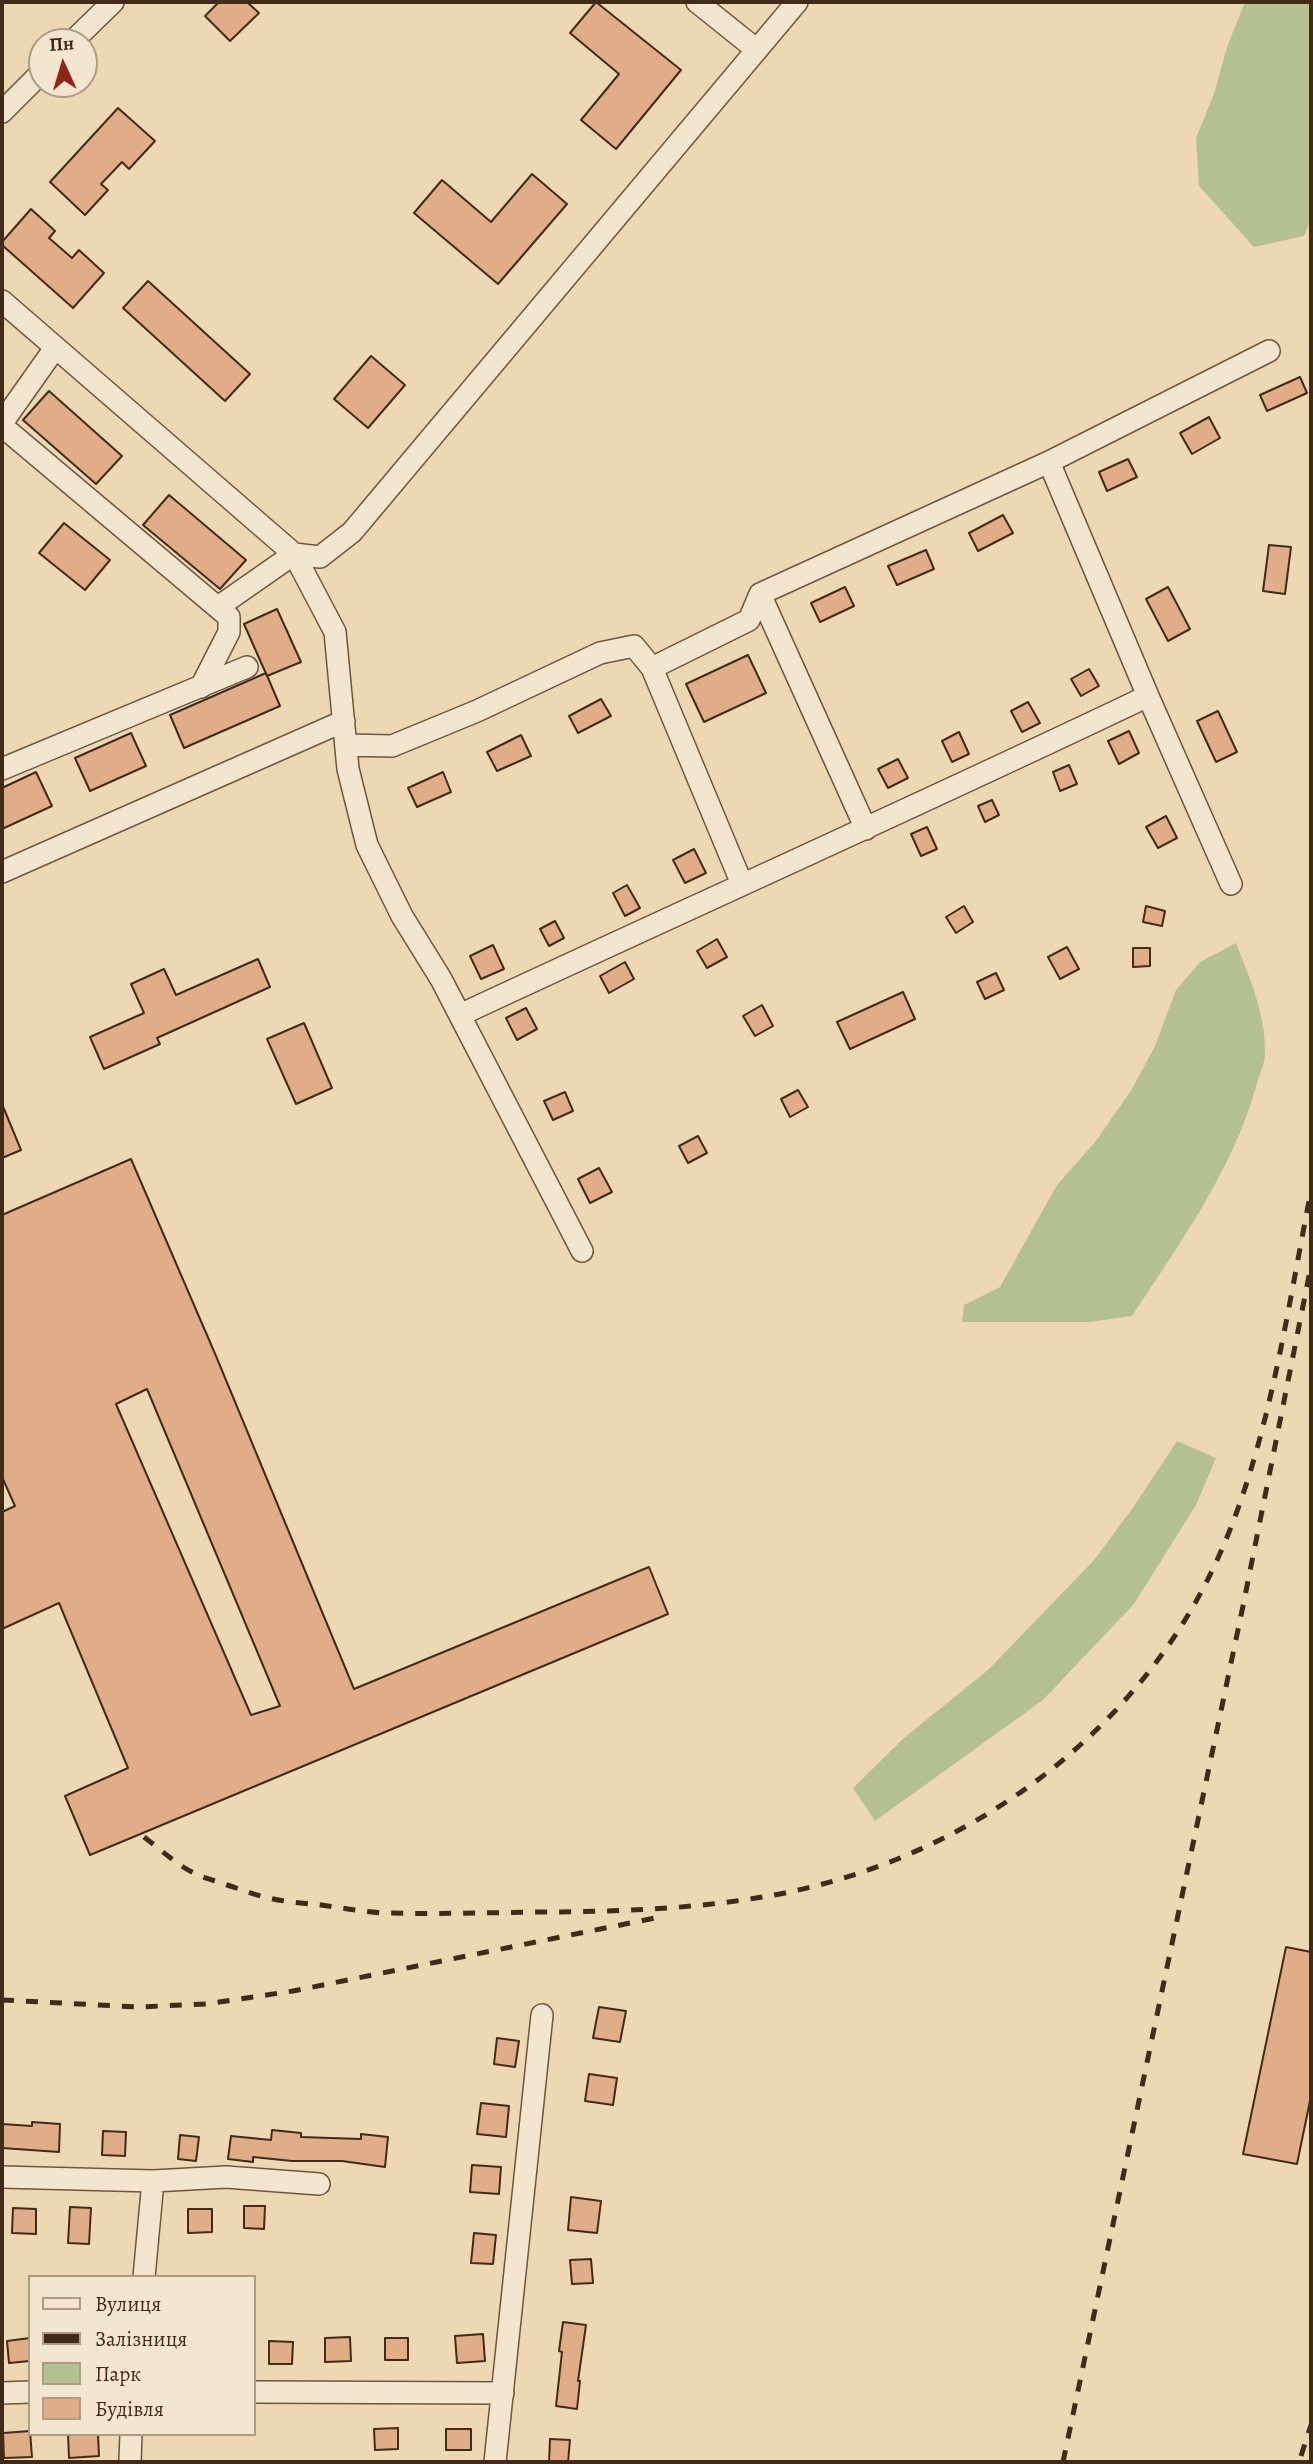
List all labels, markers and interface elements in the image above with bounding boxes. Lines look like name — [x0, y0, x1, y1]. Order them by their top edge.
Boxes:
north arrow — [28, 28, 98, 98]
text: Пн — [48, 30, 75, 58]
legend — [28, 2275, 256, 2436]
text: Вулиця — [95, 2290, 161, 2318]
text: Залізниця — [95, 2325, 187, 2353]
text: Парк — [95, 2360, 141, 2388]
text: Будівля — [95, 2395, 164, 2423]

